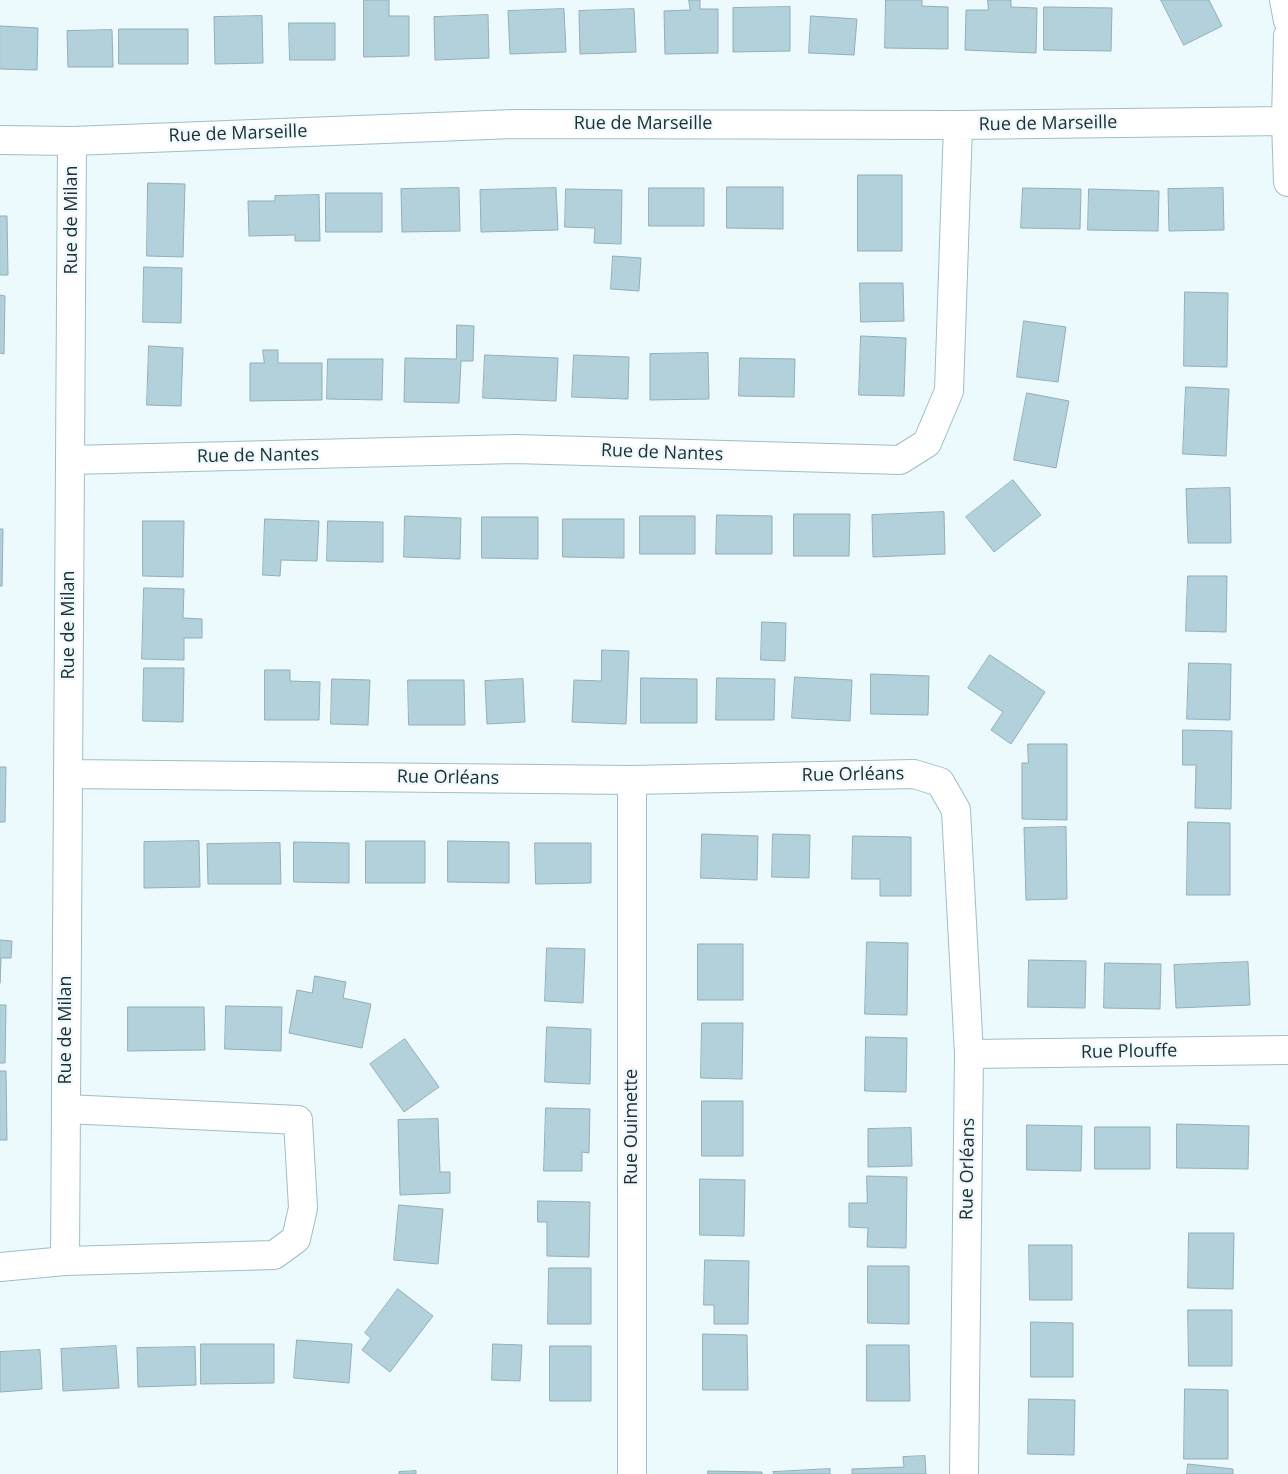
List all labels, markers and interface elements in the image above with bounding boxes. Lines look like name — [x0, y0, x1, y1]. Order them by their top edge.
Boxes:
street label: Rue de Marseille — [978, 112, 1118, 136]
street label: Rue de Marseille — [574, 113, 712, 135]
street label: Rue de Marseille — [168, 121, 308, 147]
street label: Rue de Milan — [61, 165, 83, 275]
street label: Rue de Nantes — [600, 440, 724, 466]
street label: Rue de Nantes — [197, 444, 319, 468]
street label: Rue de Milan — [58, 570, 80, 680]
street label: Rue Orléans — [802, 763, 904, 787]
street label: Rue Orléans — [397, 766, 499, 790]
street label: Rue de Milan — [55, 975, 77, 1085]
street label: Rue Plouffe — [1081, 1040, 1177, 1064]
street label: Rue Ouimette — [621, 1069, 643, 1185]
street label: Rue Orléans — [956, 1118, 980, 1220]

